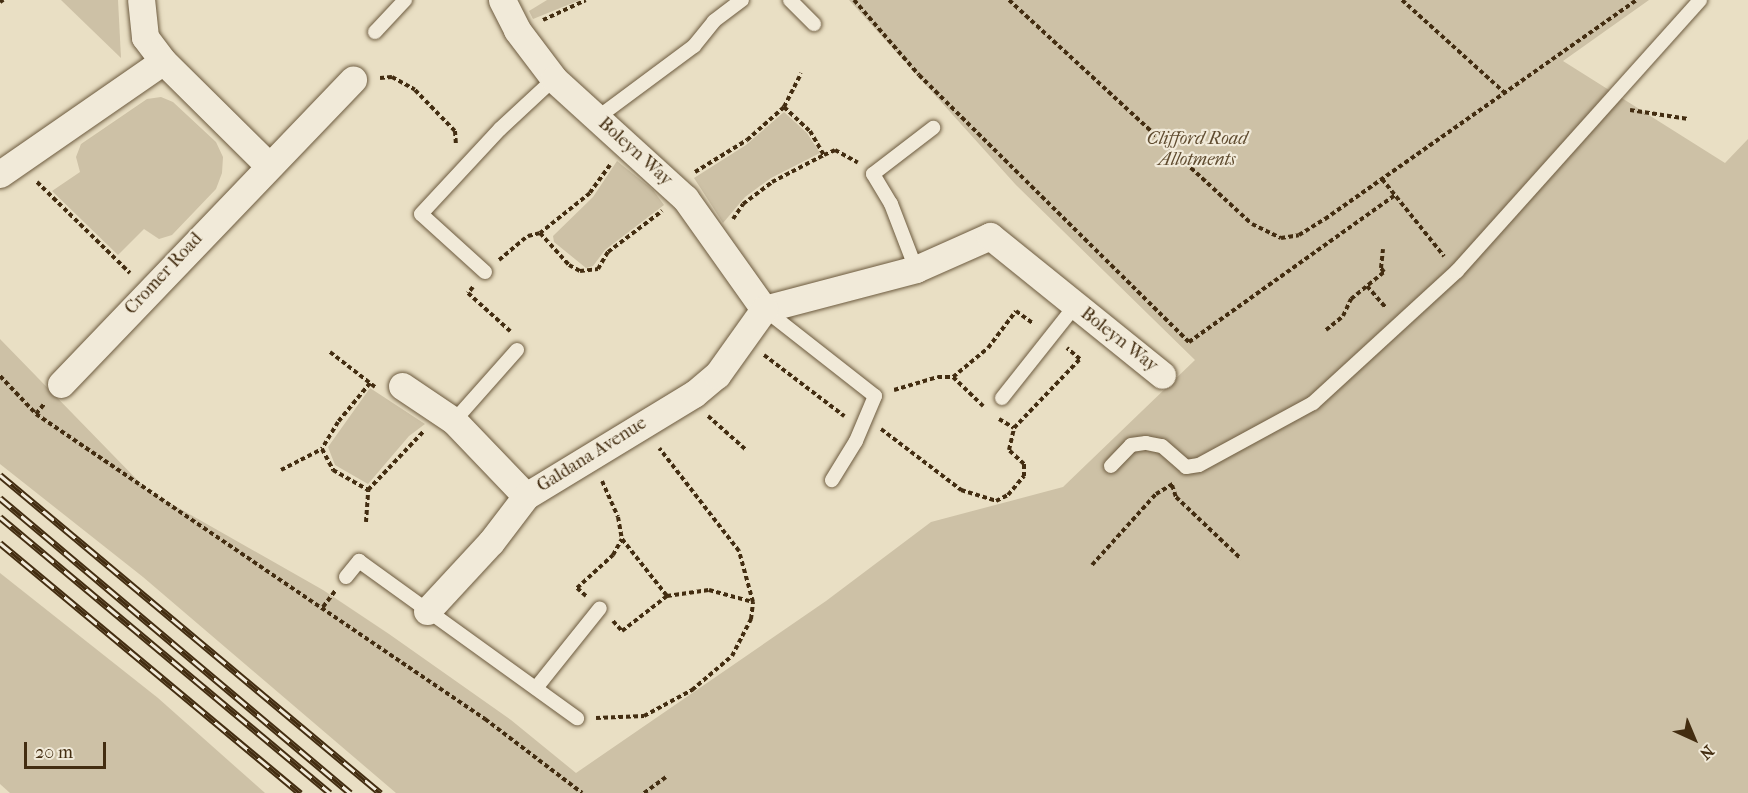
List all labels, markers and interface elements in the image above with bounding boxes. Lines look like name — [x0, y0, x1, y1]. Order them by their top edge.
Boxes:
street label: Boleyn Way — [594, 113, 676, 191]
park label: Clifford Road Allotments — [1147, 129, 1247, 172]
street label: Cromer Road — [121, 229, 207, 319]
street label: Boleyn Way — [1076, 303, 1162, 377]
street label: Galdana Avenue — [533, 413, 651, 497]
north arrow — [1664, 709, 1724, 769]
scale bar — [27, 730, 110, 768]
text: N — [1696, 741, 1718, 763]
text: 20 m — [35, 742, 73, 763]

